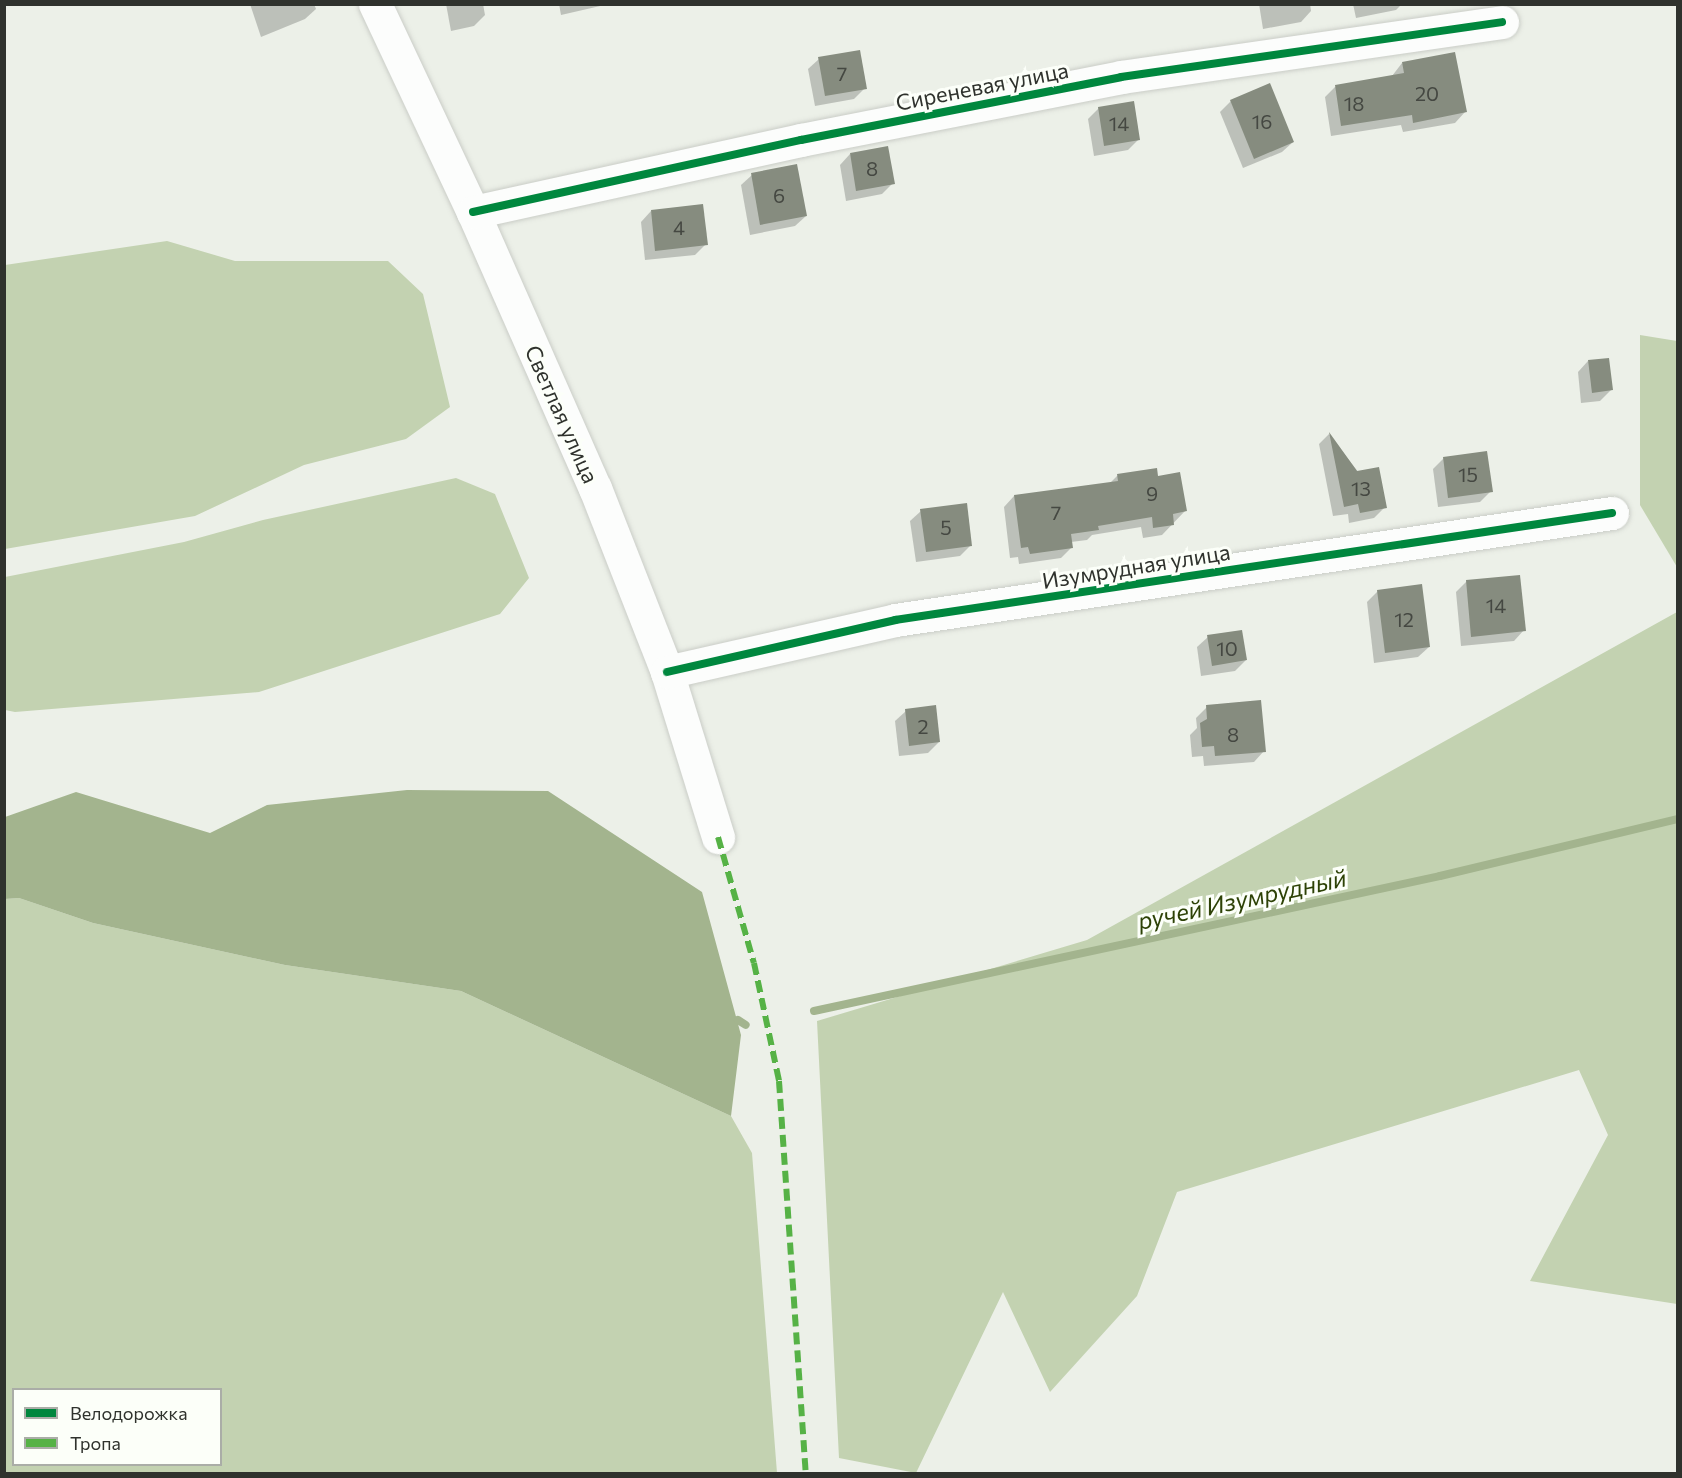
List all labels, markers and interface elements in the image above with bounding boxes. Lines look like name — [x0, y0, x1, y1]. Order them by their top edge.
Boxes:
street label: Сиреневая улица — [893, 56, 1071, 116]
house number: 7 — [837, 61, 847, 85]
house number: 20 — [1415, 81, 1439, 105]
house number: 18 — [1344, 91, 1364, 115]
house number: 16 — [1252, 109, 1272, 133]
house number: 14 — [1109, 111, 1129, 135]
house number: 8 — [866, 156, 878, 180]
house number: 6 — [773, 183, 785, 207]
house number: 4 — [673, 215, 685, 239]
street label: Светлая улица — [520, 341, 604, 487]
house number: 15 — [1458, 462, 1478, 486]
house number: 13 — [1351, 476, 1371, 500]
house number: 9 — [1146, 481, 1158, 505]
house number: 7 — [1051, 500, 1061, 524]
house number: 5 — [940, 515, 952, 539]
street label: Изумрудная улица — [1040, 538, 1232, 594]
house number: 14 — [1486, 593, 1506, 617]
house number: 12 — [1394, 607, 1414, 631]
house number: 10 — [1216, 636, 1238, 660]
house number: 2 — [917, 714, 929, 738]
house number: 8 — [1227, 722, 1239, 746]
water label: ручей Изумрудный — [1135, 863, 1349, 935]
legend — [12, 1388, 222, 1466]
text: Велодорожка — [70, 1402, 188, 1424]
text: Тропа — [70, 1432, 121, 1454]

